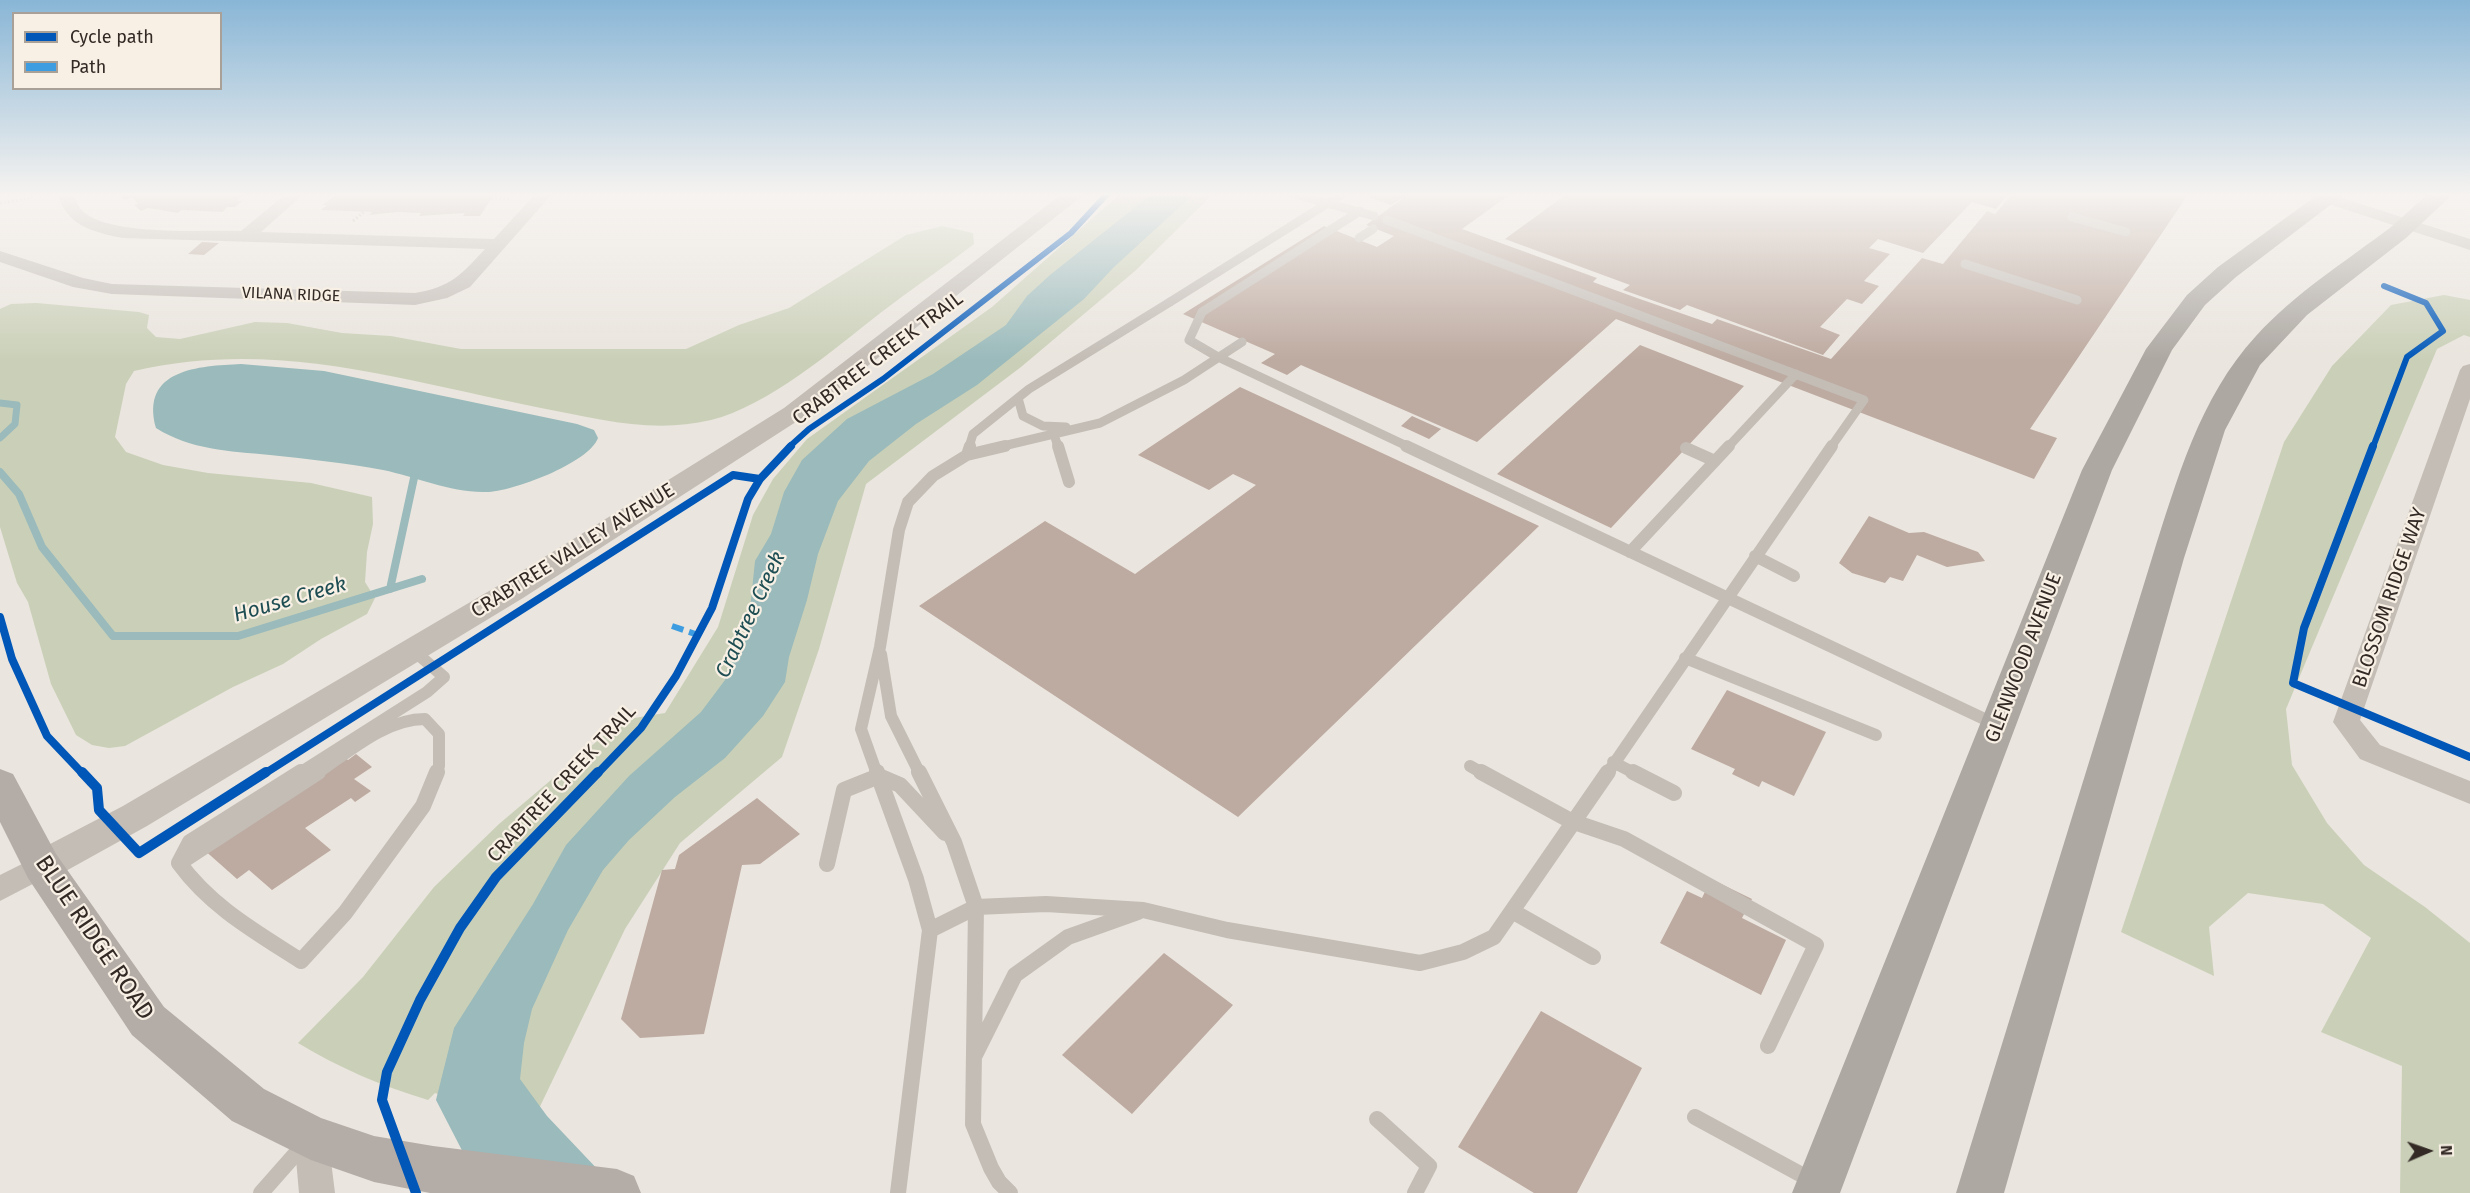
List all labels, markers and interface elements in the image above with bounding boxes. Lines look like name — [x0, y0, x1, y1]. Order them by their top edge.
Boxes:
legend — [12, 12, 222, 90]
text: Cycle path — [70, 26, 154, 48]
text: Path — [70, 56, 106, 78]
street label: VILANA RIDGE — [241, 284, 341, 306]
street label: CRABTREE CREEK TRAIL — [788, 287, 968, 431]
street label: CRABTREE VALLEY AVENUE — [467, 478, 679, 624]
street label: BLOSSOM RIDGE WAY — [2348, 505, 2432, 691]
water label: Crabtree Creek — [711, 548, 791, 682]
street label: GLENWOOD AVENUE — [1981, 570, 2067, 746]
water label: House Creek — [231, 572, 349, 628]
street label: CRABTREE CREEK TRAIL — [483, 700, 641, 868]
street label: BLUE RIDGE ROAD — [28, 850, 160, 1026]
north arrow — [2398, 1121, 2458, 1181]
text: N — [2437, 1145, 2456, 1156]

